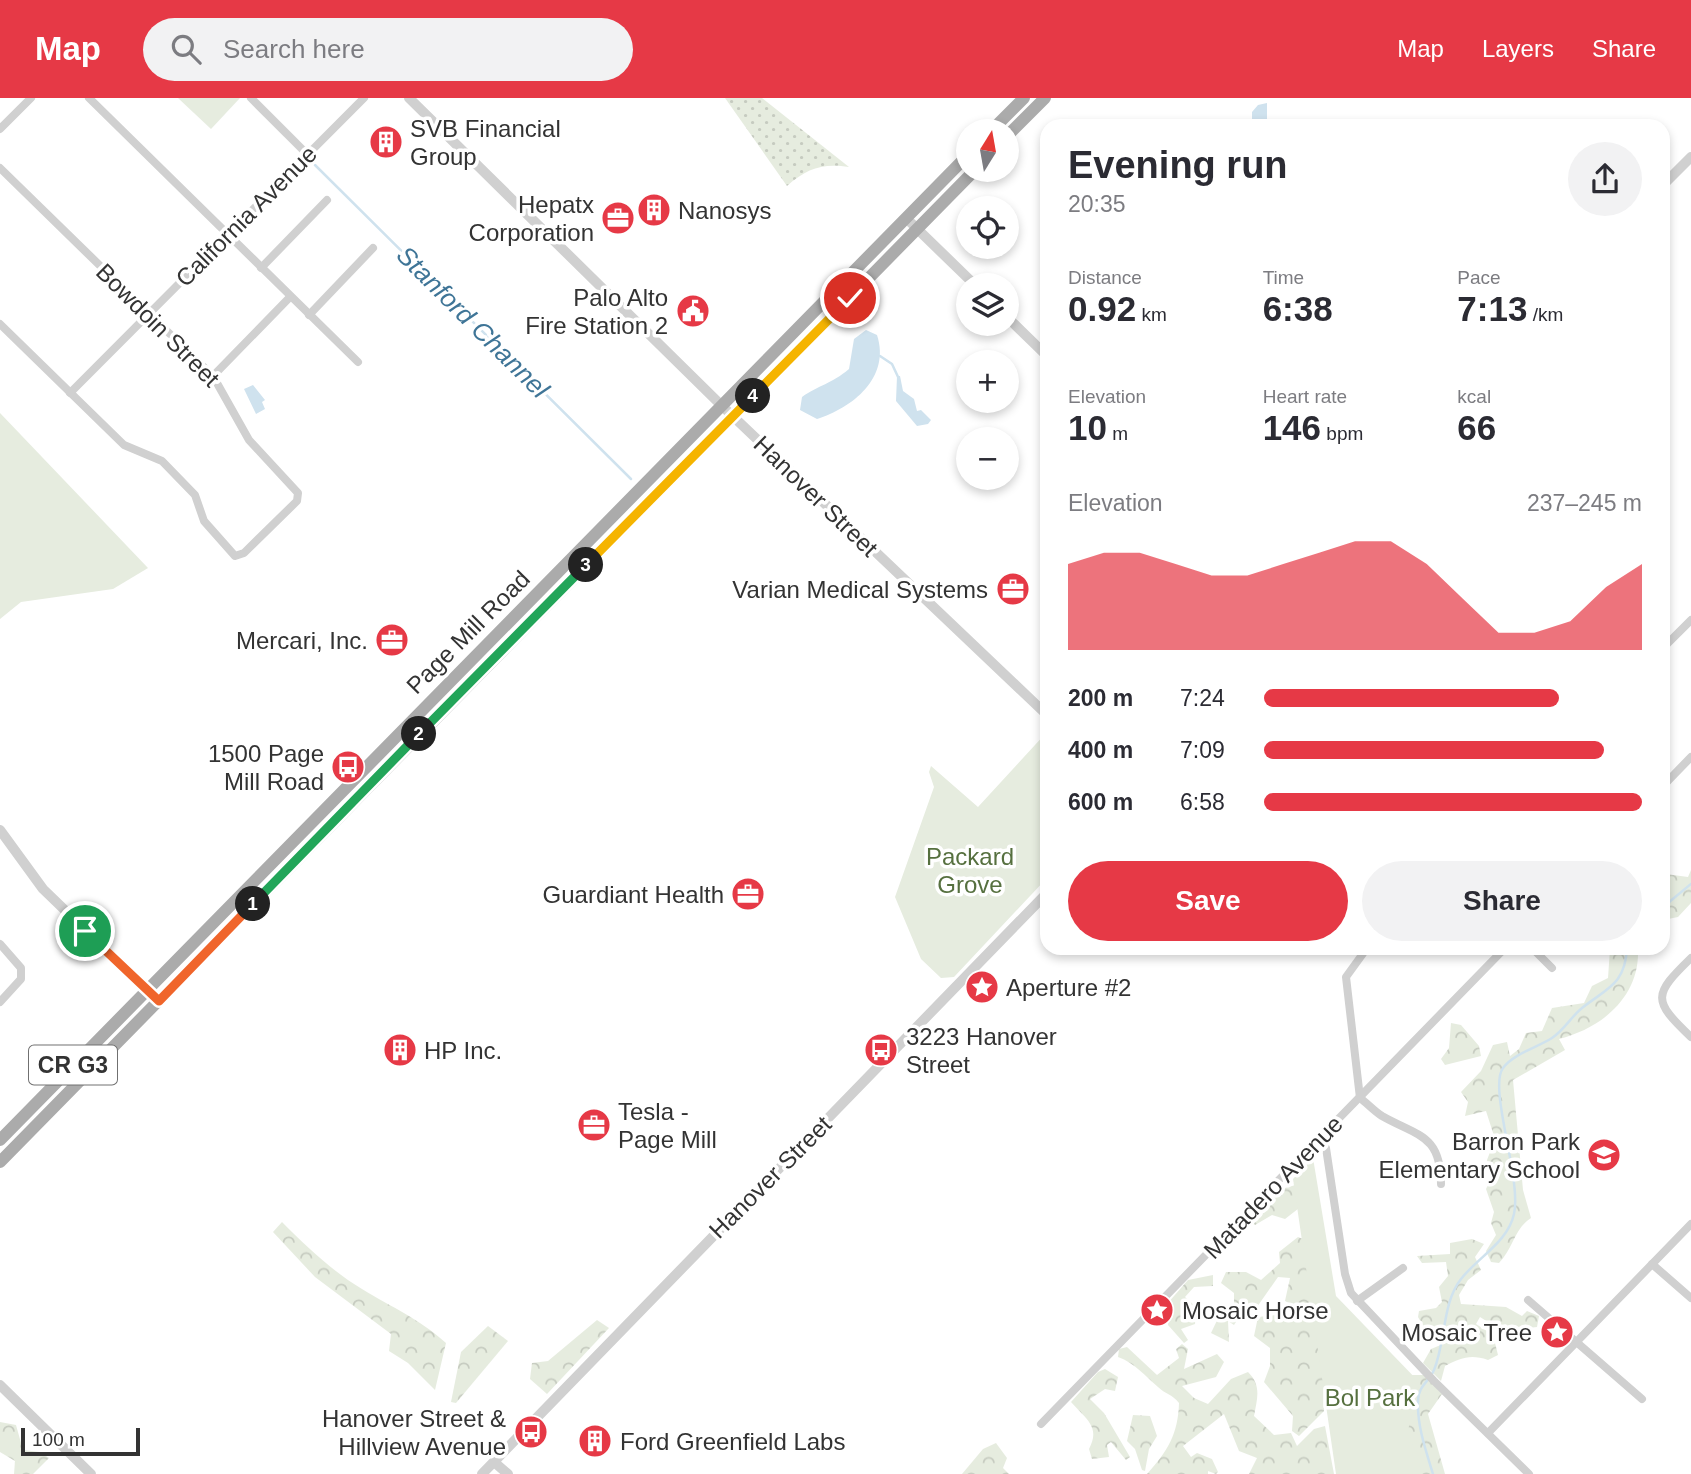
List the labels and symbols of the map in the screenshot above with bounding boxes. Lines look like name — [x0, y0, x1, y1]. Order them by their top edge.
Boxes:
place label: SVB Financial Group — [410, 115, 561, 170]
north arrow — [956, 119, 1018, 182]
building icon: SVB Financial Group — [367, 123, 405, 161]
street label: California Avenue — [170, 140, 322, 292]
place label: Hepatx Corporation — [469, 191, 594, 246]
building icon: Nanosys — [635, 191, 673, 229]
place label: Nanosys — [678, 197, 771, 224]
office icon: Hepatx Corporation — [599, 199, 637, 237]
water label: Stanford Channel — [391, 240, 556, 405]
street label: Bowdoin Street — [91, 258, 225, 392]
pin — [820, 268, 880, 328]
place label: Palo Alto Fire Station 2 — [525, 284, 668, 339]
public building icon: Palo Alto Fire Station 2 — [674, 292, 712, 330]
pin: 4 — [736, 378, 770, 414]
street label: Hanover Street — [749, 430, 884, 562]
pin: 3 — [568, 547, 604, 582]
street label: Page Mill Road — [401, 565, 535, 699]
office icon: Varian Medical Systems — [994, 570, 1032, 608]
place label: Varian Medical Systems — [732, 576, 988, 603]
office icon: Mercari, Inc. — [373, 621, 411, 659]
place label: Mercari, Inc. — [236, 627, 368, 654]
pin: 2 — [402, 716, 436, 752]
place label: 1500 Page Mill Road — [208, 740, 324, 795]
bus stop icon: 1500 Page Mill Road — [329, 748, 367, 786]
park label: Packard Grove — [926, 843, 1014, 898]
office icon: Guardiant Health — [729, 875, 767, 913]
place label: Guardiant Health — [543, 881, 724, 908]
pin: 1 — [236, 886, 270, 922]
pin — [55, 901, 115, 961]
place icon: Aperture #2 — [963, 968, 1001, 1006]
place label: Aperture #2 — [1006, 974, 1131, 1001]
place label: 3223 Hanover Street — [906, 1023, 1057, 1078]
building icon: HP Inc. — [381, 1031, 419, 1069]
bus stop icon: 3223 Hanover Street — [862, 1031, 900, 1069]
place label: HP Inc. — [424, 1037, 502, 1064]
road number: CR G3 — [29, 1046, 117, 1084]
place label: Tesla - Page Mill — [618, 1098, 717, 1153]
office icon: Tesla - Page Mill — [575, 1106, 613, 1144]
street label: Hanover Street — [703, 1110, 837, 1244]
street label: Matadero Avenue — [1198, 1110, 1348, 1264]
place label: Barron Park Elementary School — [1379, 1128, 1581, 1183]
school or university icon: Barron Park Elementary School — [1585, 1136, 1623, 1174]
place icon: Mosaic Horse — [1138, 1291, 1176, 1329]
place label: Mosaic Horse — [1182, 1297, 1329, 1324]
place icon: Mosaic Tree — [1538, 1313, 1576, 1351]
place label: Mosaic Tree — [1401, 1319, 1532, 1346]
park label: Bol Park — [1325, 1384, 1416, 1411]
place label: Hanover Street & Hillview Avenue — [322, 1405, 506, 1460]
bus stop icon: Hanover Street & Hillview Avenue — [512, 1413, 550, 1451]
building icon: Ford Greenfield Labs — [576, 1422, 614, 1460]
scale bar — [21, 1425, 140, 1457]
place label: Ford Greenfield Labs — [620, 1428, 845, 1455]

